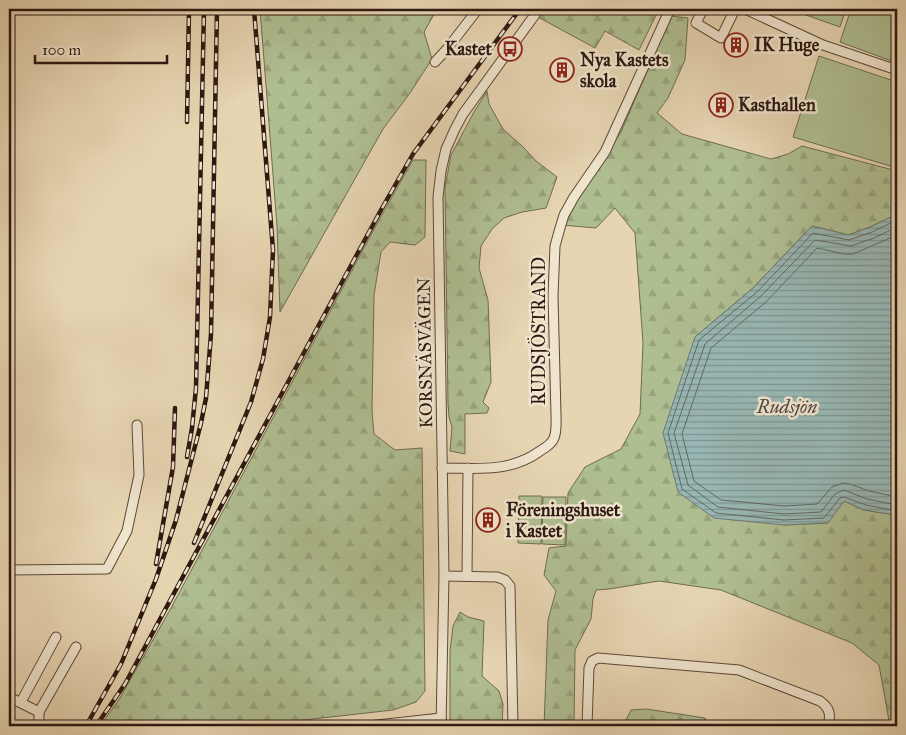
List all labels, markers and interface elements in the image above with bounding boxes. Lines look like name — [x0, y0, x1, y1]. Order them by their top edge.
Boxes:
scale bar — [35, 32, 168, 64]
building icon: IK Huge — [723, 32, 749, 58]
place label: IK Huge — [754, 34, 820, 57]
bus stop icon: Kastet — [497, 36, 523, 62]
place label: Kastet — [445, 38, 493, 60]
text: 100 m — [42, 41, 82, 59]
place label: Nya Kastets skola — [580, 49, 669, 92]
building icon: Nya Kastets skola — [549, 57, 575, 83]
building icon: Kasthallen — [708, 92, 734, 118]
place label: Kasthallen — [738, 94, 816, 116]
street label: RUDSJÖSTRAND — [527, 257, 551, 405]
street label: KORSNÄSVÄGEN — [413, 277, 437, 429]
water label: Rudsjön — [756, 395, 817, 418]
place label: Föreningshuset i Kastet — [506, 499, 621, 542]
building icon: Föreningshuset i Kastet — [475, 507, 501, 533]

